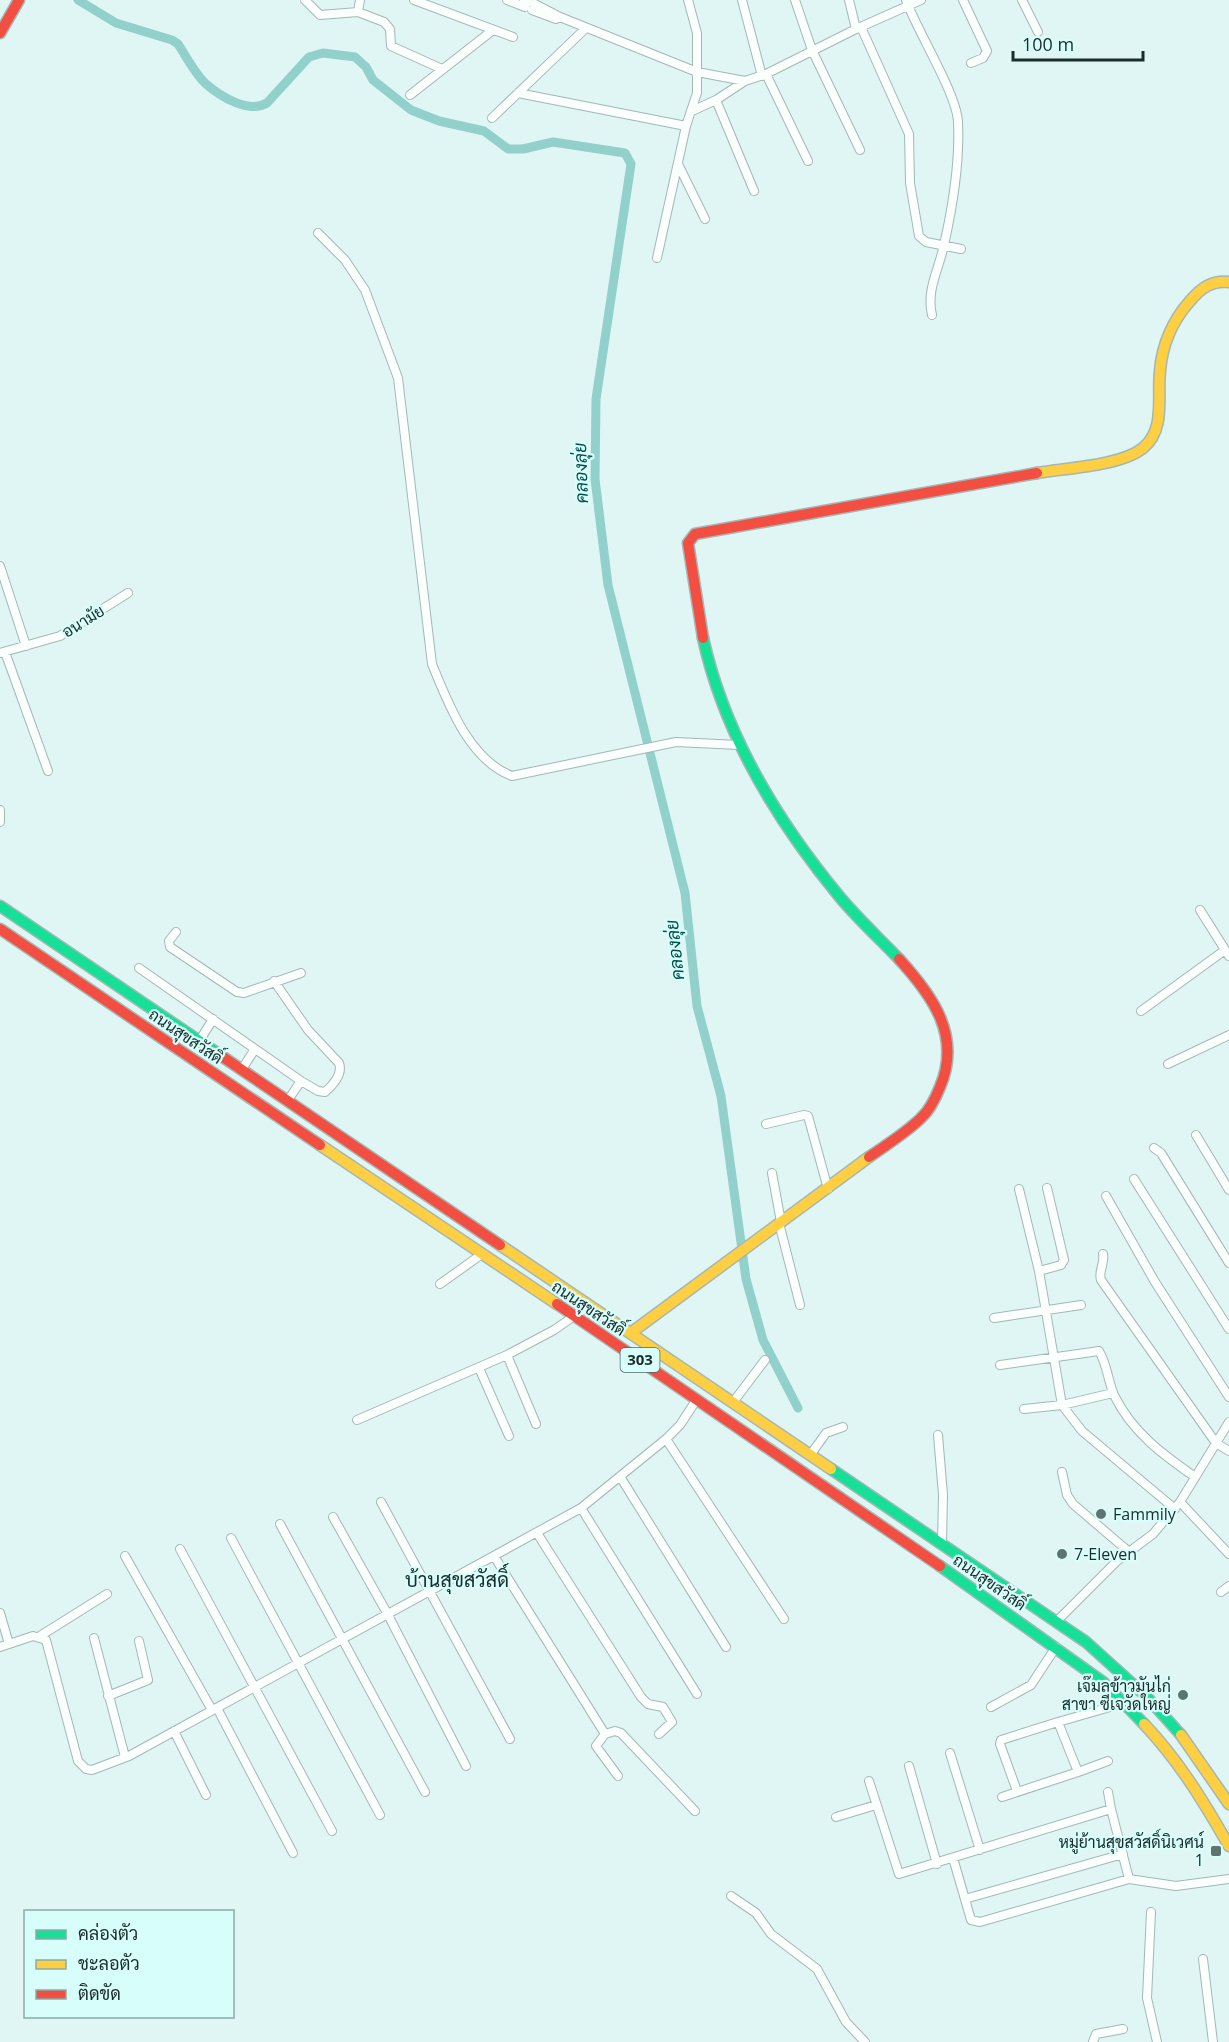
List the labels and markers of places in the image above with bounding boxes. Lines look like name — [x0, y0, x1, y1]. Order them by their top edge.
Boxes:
place label: Fammily — [1113, 1503, 1177, 1525]
marker: Fammily — [1094, 1507, 1108, 1521]
place label: 7-Eleven — [1074, 1543, 1137, 1565]
marker: 7-Eleven — [1055, 1547, 1069, 1561]
place label: เจ๊มลข้าวมันไก่ สาขา ซีเจวัดใหญ่ — [1062, 1675, 1171, 1715]
marker: เจ๊มลข้าวมันไก่ สาขา ซีเจวัดใหญ่ — [1176, 1688, 1190, 1702]
place label: หมู่ย้านสุขสวัสดิ์นิเวศน์ 1 — [1059, 1828, 1204, 1871]
marker: หมู่ย้านสุขสวัสดิ์นิเวศน์ 1 — [1209, 1844, 1223, 1858]

